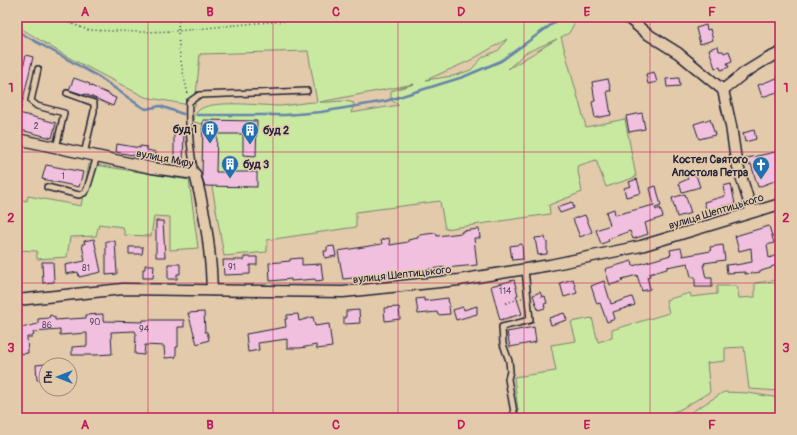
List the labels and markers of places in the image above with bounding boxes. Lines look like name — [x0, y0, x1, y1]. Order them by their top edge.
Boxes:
building icon: буд 1 — [200, 119, 220, 144]
building icon: буд 2 — [240, 120, 260, 145]
place label: буд 1 — [173, 123, 197, 136]
place label: буд 2 — [263, 124, 289, 137]
place label: Костел Святого Апостола Петра — [671, 153, 748, 179]
building icon: буд 3 — [220, 154, 240, 179]
church icon: Костел Святого Апостола Петра — [751, 155, 771, 180]
place label: буд 3 — [243, 158, 269, 171]

